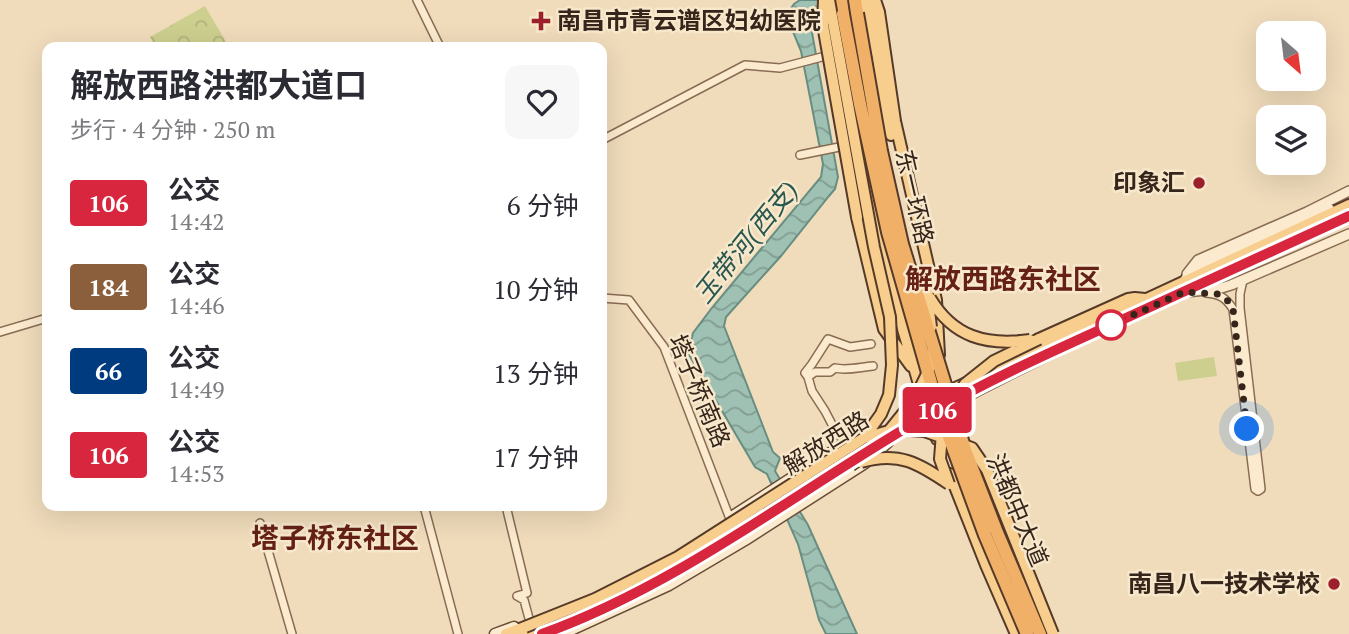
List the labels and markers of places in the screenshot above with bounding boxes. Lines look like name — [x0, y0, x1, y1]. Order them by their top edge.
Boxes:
place label: 南昌市青云谱区妇幼医院 — [557, 4, 821, 36]
marker: 南昌市青云谱区妇幼医院 — [531, 11, 551, 31]
place label: 印象汇 — [1113, 166, 1185, 198]
marker: 印象汇 — [1191, 175, 1207, 191]
unlabelled marker — [1096, 310, 1126, 340]
place label: 南昌八一技术学校 — [1128, 567, 1320, 599]
marker: 南昌八一技术学校 — [1326, 576, 1342, 592]

